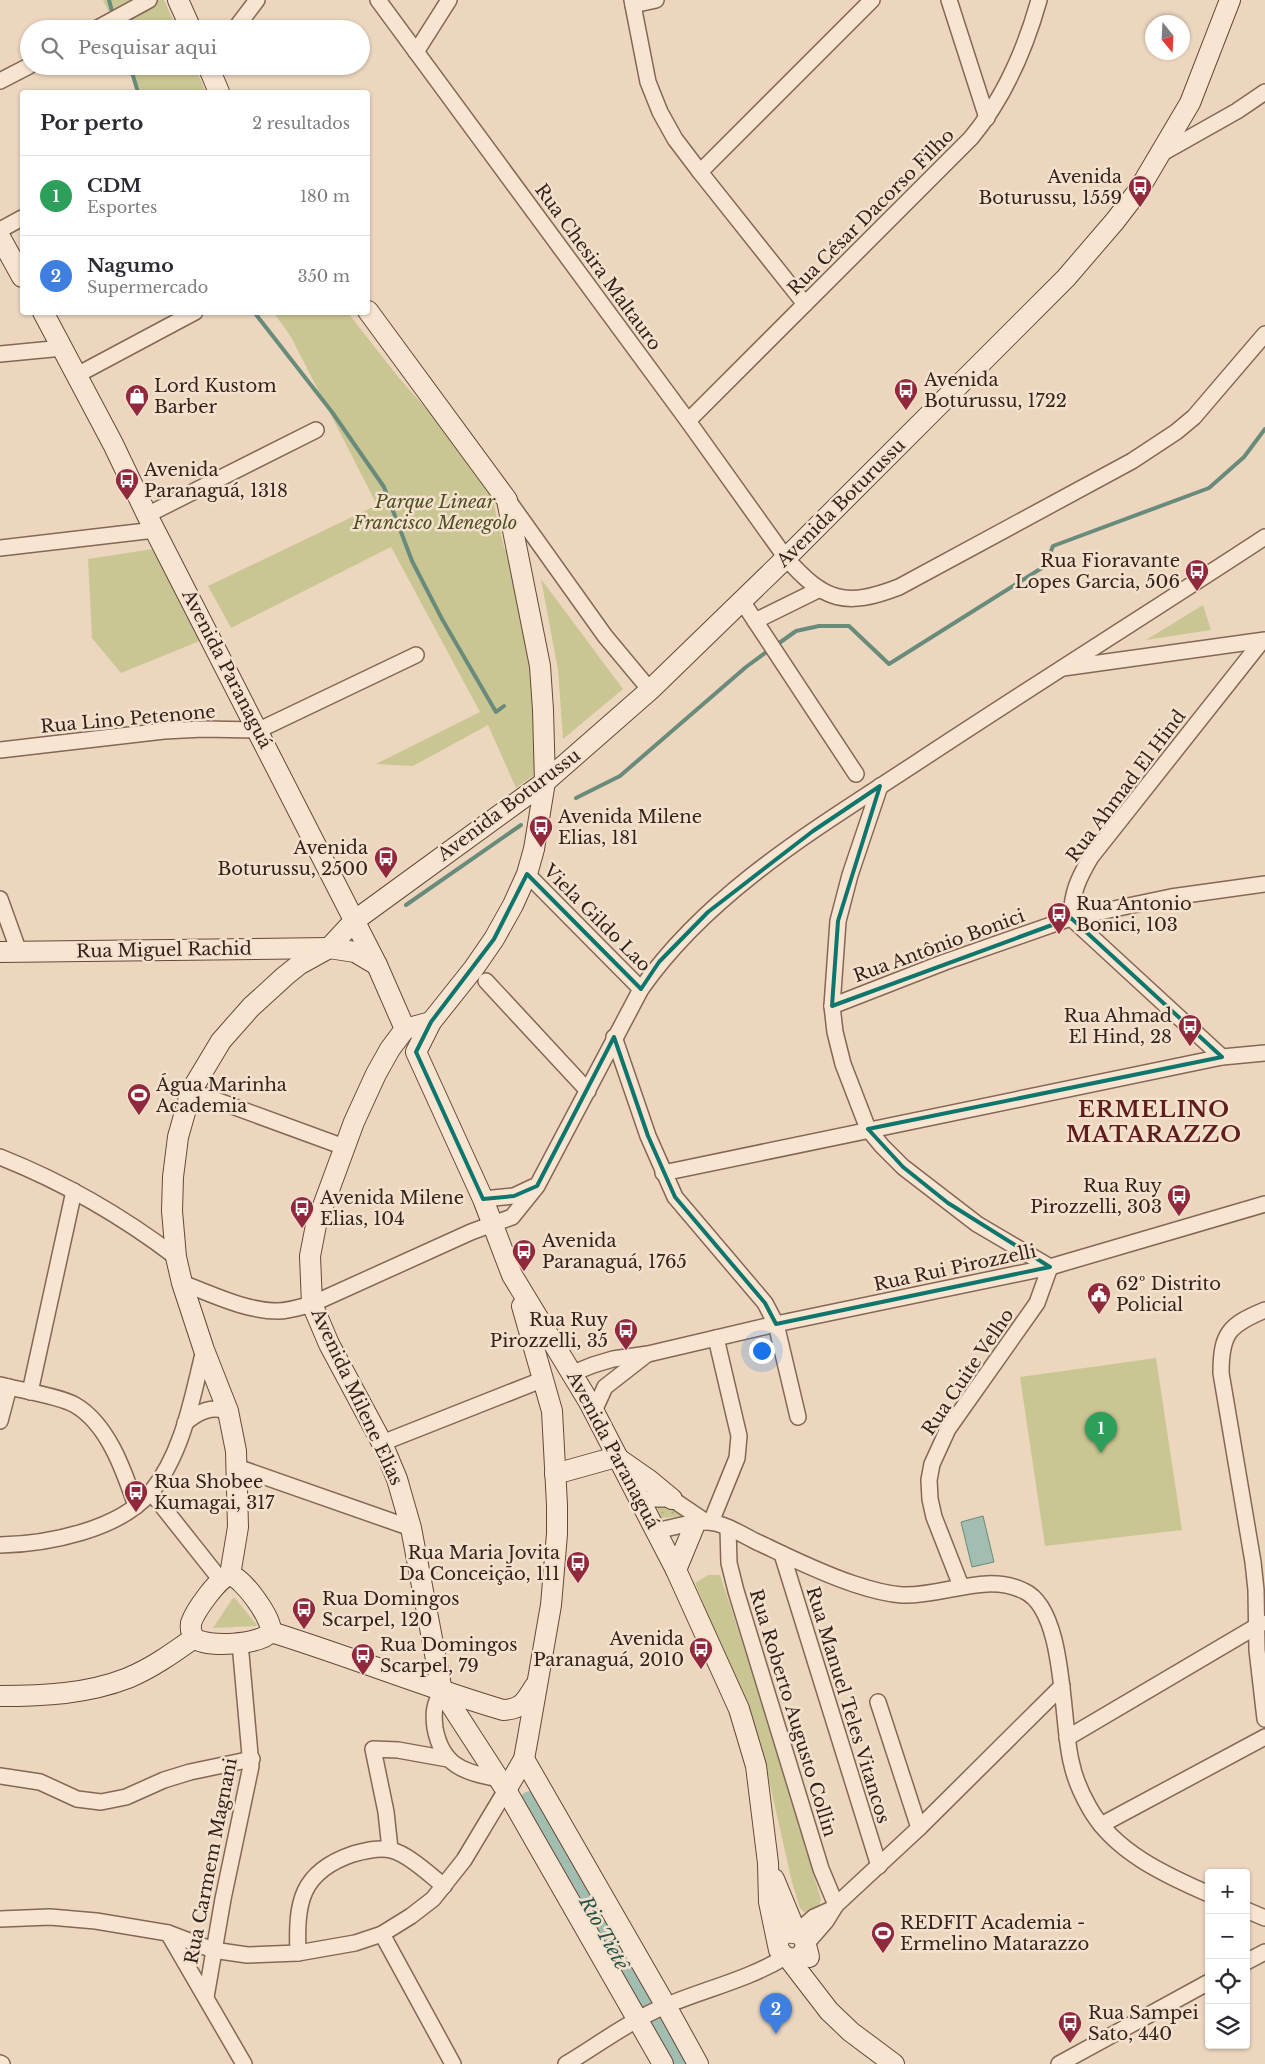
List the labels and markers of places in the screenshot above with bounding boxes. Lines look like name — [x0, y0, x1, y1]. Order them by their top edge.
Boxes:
place label: Avenida Boturussu, 1559 — [978, 166, 1122, 209]
bus stop icon: Avenida Boturussu, 1559 — [1127, 174, 1153, 208]
place label: Avenida Boturussu, 1722 — [923, 369, 1067, 412]
place label: Lord Kustom Barber — [154, 375, 277, 418]
bus stop icon: Avenida Boturussu, 1722 — [893, 377, 919, 411]
shop icon: Lord Kustom Barber — [124, 383, 150, 417]
place label: Avenida Paranaguá, 1318 — [143, 459, 288, 502]
bus stop icon: Avenida Paranaguá, 1318 — [114, 467, 140, 501]
place label: Rua Fioravante Lopes Garcia, 506 — [1015, 550, 1180, 593]
bus stop icon: Rua Fioravante Lopes Garcia, 506 — [1184, 558, 1210, 592]
place label: Avenida Milene Elias, 181 — [557, 806, 702, 849]
bus stop icon: Avenida Milene Elias, 181 — [528, 814, 554, 848]
place label: Avenida Boturussu, 2500 — [217, 837, 368, 880]
bus stop icon: Avenida Boturussu, 2500 — [373, 845, 399, 879]
place label: Rua Antonio Bonici, 103 — [1076, 893, 1192, 936]
bus stop icon: Rua Antonio Bonici, 103 — [1046, 901, 1072, 935]
place label: Rua Ahmad El Hind, 28 — [1064, 1005, 1172, 1048]
bus stop icon: Rua Ahmad El Hind, 28 — [1177, 1013, 1203, 1047]
place label: Água Marinha Academia — [155, 1073, 287, 1117]
sports icon: Água Marinha Academia — [126, 1082, 152, 1116]
place label: Rua Ruy Pirozzelli, 303 — [1030, 1175, 1162, 1218]
bus stop icon: Rua Ruy Pirozzelli, 303 — [1166, 1183, 1192, 1217]
place label: Avenida Milene Elias, 104 — [319, 1187, 464, 1230]
bus stop icon: Avenida Milene Elias, 104 — [289, 1195, 315, 1229]
place label: Avenida Paranaguá, 1765 — [541, 1230, 687, 1273]
bus stop icon: Avenida Paranaguá, 1765 — [511, 1238, 537, 1272]
place label: 62º Distrito Policial — [1116, 1273, 1221, 1316]
public building icon: 62º Distrito Policial — [1086, 1281, 1112, 1315]
place label: Rua Ruy Pirozzelli, 35 — [490, 1309, 608, 1352]
bus stop icon: Rua Ruy Pirozzelli, 35 — [613, 1317, 639, 1351]
pin: 1 — [1085, 1412, 1117, 1453]
place label: Rua Shobee Kumagai, 317 — [154, 1471, 275, 1514]
bus stop icon: Rua Shobee Kumagai, 317 — [123, 1479, 149, 1513]
place label: Rua Maria Jovita Da Conceição, 111 — [399, 1542, 560, 1585]
bus stop icon: Rua Maria Jovita Da Conceição, 111 — [565, 1550, 591, 1584]
place label: Rua Domingos Scarpel, 120 — [322, 1588, 459, 1631]
bus stop icon: Rua Domingos Scarpel, 120 — [291, 1596, 317, 1630]
place label: Avenida Paranaguá, 2010 — [533, 1628, 684, 1671]
place label: Rua Domingos Scarpel, 79 — [380, 1634, 517, 1677]
bus stop icon: Avenida Paranaguá, 2010 — [688, 1636, 714, 1670]
bus stop icon: Rua Domingos Scarpel, 79 — [350, 1642, 376, 1676]
place label: REDFIT Academia - Ermelino Matarazzo — [900, 1912, 1089, 1955]
sports icon: REDFIT Academia - Ermelino Matarazzo — [870, 1920, 896, 1954]
pin: 2 — [760, 1993, 792, 2034]
place label: Rua Sampei Sato, 440 — [1088, 2002, 1199, 2045]
bus stop icon: Rua Sampei Sato, 440 — [1057, 2010, 1083, 2044]

